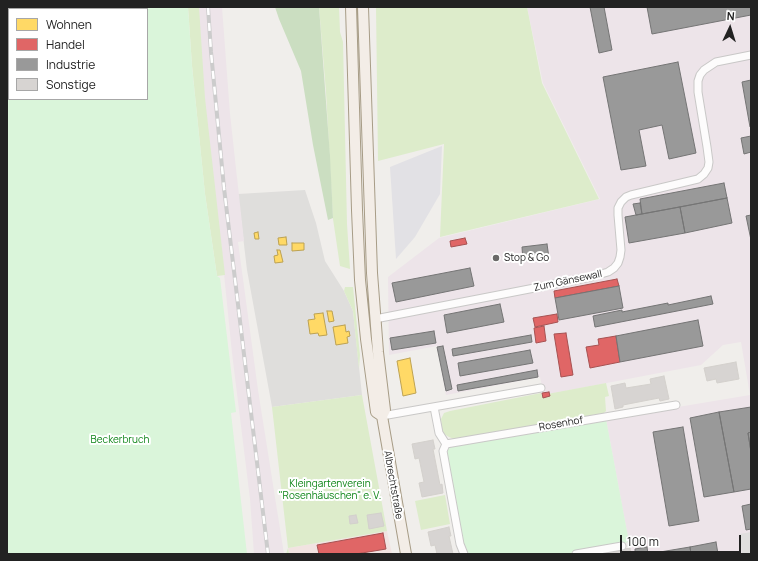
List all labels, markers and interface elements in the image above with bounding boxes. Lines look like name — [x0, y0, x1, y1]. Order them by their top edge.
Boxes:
legend — [8, 8, 148, 100]
north arrow — [710, 8, 750, 48]
text: N — [726, 8, 735, 23]
text: Wohnen — [46, 16, 92, 33]
text: Handel — [46, 36, 85, 53]
text: Industrie — [46, 56, 95, 73]
text: Sonstige — [46, 76, 96, 93]
place label: Stop & Go — [504, 252, 549, 264]
marker: Stop & Go — [491, 253, 501, 263]
street label: Zum Gänsewall — [533, 268, 603, 294]
street label: Rosenhof — [538, 414, 584, 434]
park label: Beckerbruch — [91, 434, 149, 446]
street label: Albrechtstraße — [381, 450, 405, 520]
park label: Kleingartenverein "Rosenhäuschen" e. V. — [279, 478, 381, 502]
scale bar — [622, 527, 743, 553]
text: 100 m — [627, 533, 659, 550]

